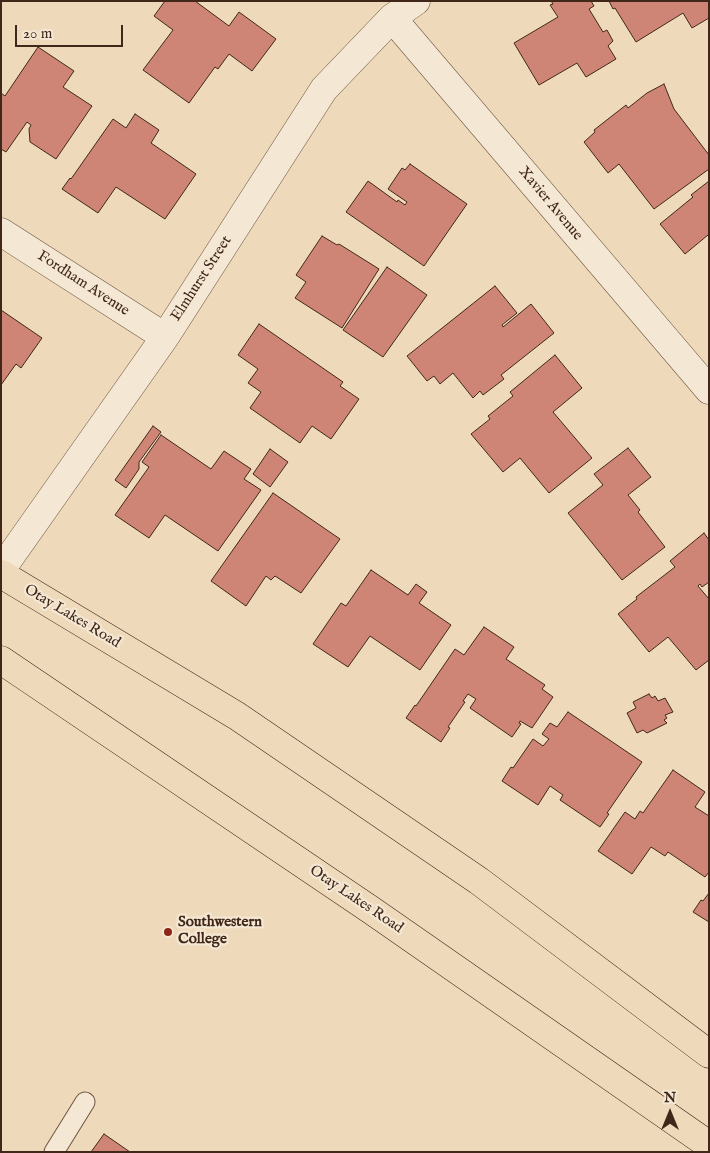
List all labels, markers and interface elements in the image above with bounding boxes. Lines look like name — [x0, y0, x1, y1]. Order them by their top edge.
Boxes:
scale bar — [18, 15, 125, 47]
text: 20 m — [23, 24, 52, 43]
street label: Xavier Avenue — [514, 164, 586, 244]
street label: Elmhurst Street — [168, 233, 236, 325]
street label: Fordham Avenue — [34, 248, 132, 320]
street label: Otay Lakes Road — [21, 581, 123, 653]
street label: Otay Lakes Road — [306, 862, 406, 938]
place label: Southwestern College — [178, 914, 262, 949]
marker: Southwestern College — [162, 926, 174, 938]
north arrow — [645, 1088, 695, 1138]
text: N — [664, 1089, 676, 1107]

